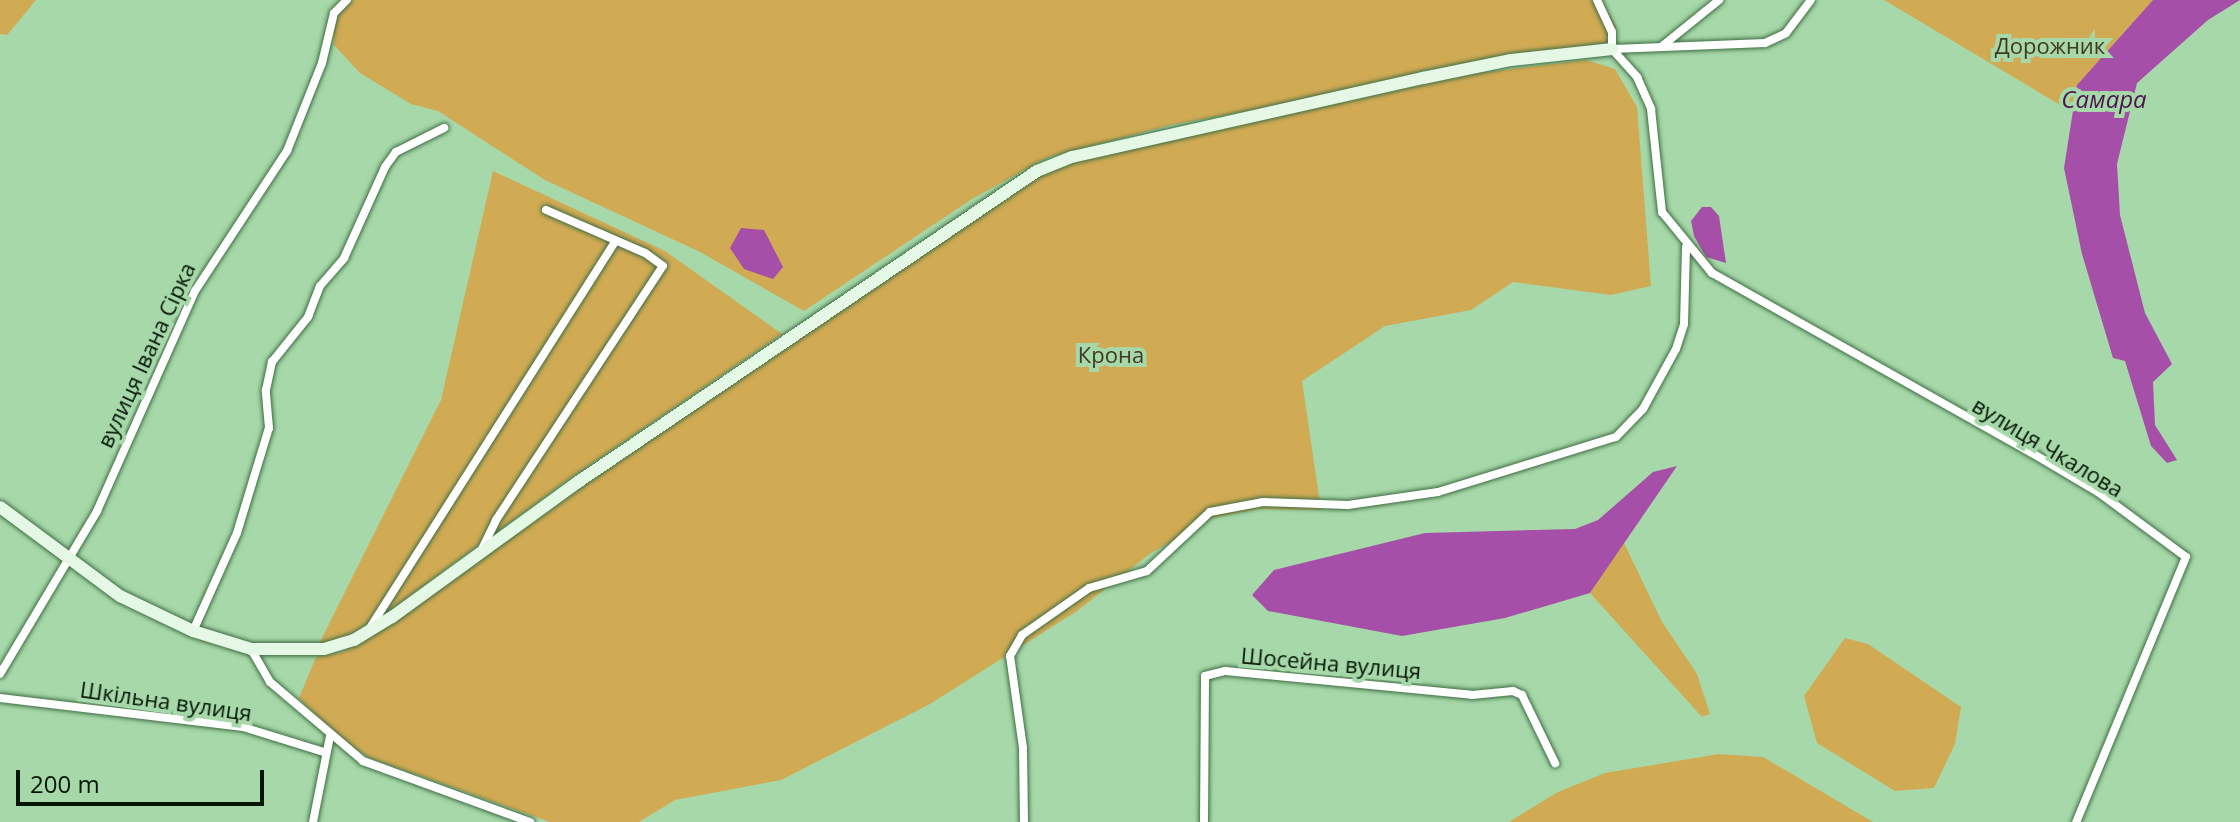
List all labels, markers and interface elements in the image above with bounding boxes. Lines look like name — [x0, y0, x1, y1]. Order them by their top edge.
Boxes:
park label: Дорожник — [1995, 33, 2105, 59]
water label: Самара — [2061, 85, 2147, 113]
street label: вулиця Івана Сірка — [92, 258, 200, 452]
park label: Крона — [1078, 342, 1144, 368]
street label: вулиця Чкалова — [1968, 392, 2128, 502]
street label: Шосейна вулиця — [1240, 642, 1422, 684]
street label: Шкільна вулиця — [78, 676, 254, 726]
scale bar — [20, 754, 268, 804]
text: 200 m — [30, 767, 100, 800]

